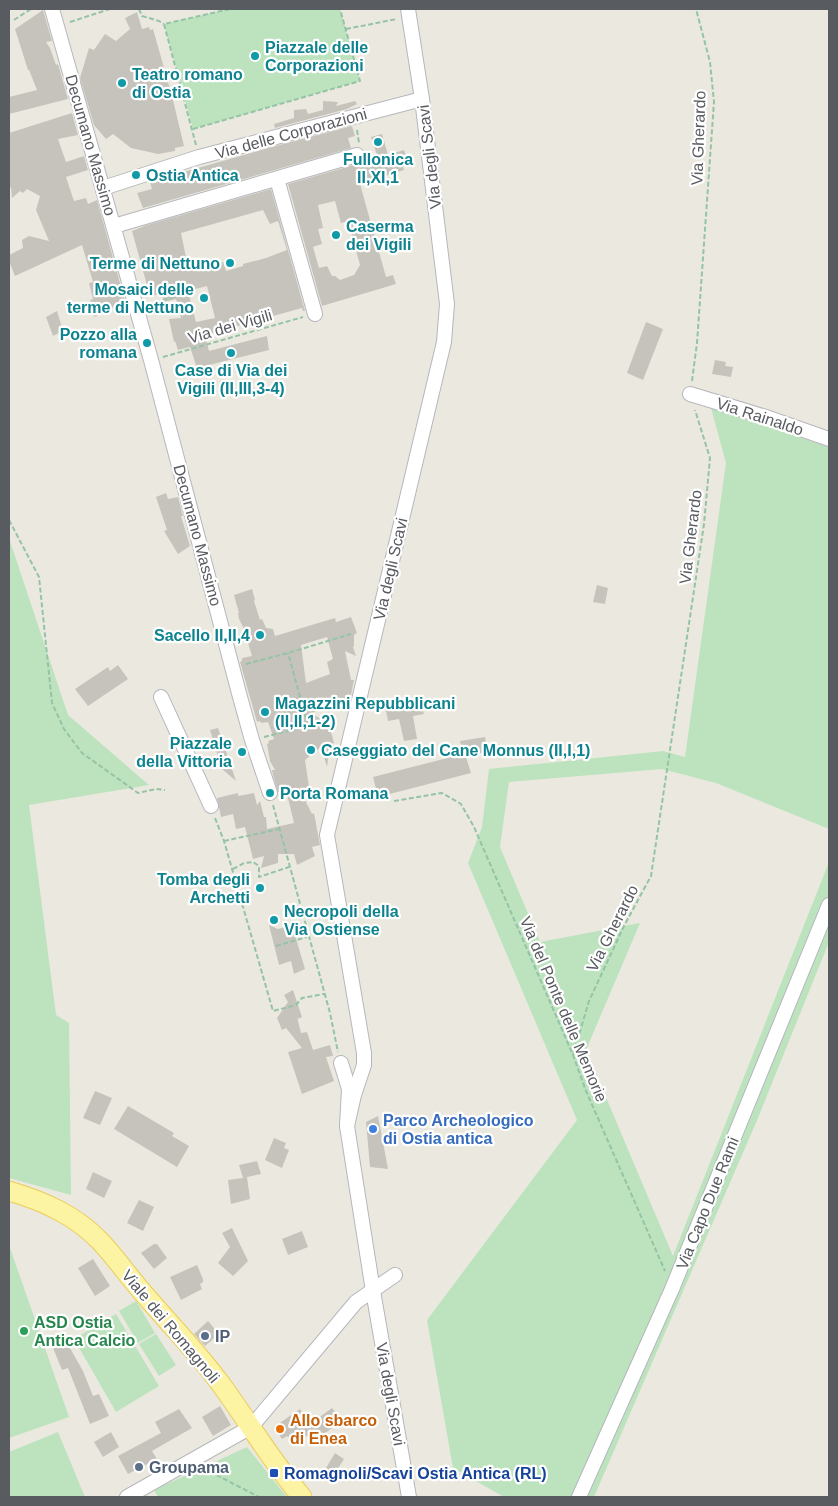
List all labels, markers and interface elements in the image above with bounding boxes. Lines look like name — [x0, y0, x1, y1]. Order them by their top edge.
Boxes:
place label: Piazzale delle Corporazioni — [265, 39, 368, 74]
marker: Piazzale delle Corporazioni — [249, 50, 261, 62]
place label: Teatro romano di Ostia — [132, 66, 243, 101]
street label: Decumano Massimo — [62, 73, 119, 218]
marker: Teatro romano di Ostia — [116, 77, 128, 89]
street label: Via Gherardo — [688, 90, 709, 186]
street label: Via degli Scavi — [415, 104, 444, 210]
street label: Via delle Corporazioni — [213, 105, 369, 162]
marker: Fullonica II,XI,1 — [372, 136, 384, 148]
place label: Fullonica II,XI,1 — [343, 151, 413, 186]
place label: Ostia Antica — [146, 167, 239, 184]
marker: Ostia Antica — [130, 169, 142, 181]
place label: Caserma dei Vigili — [346, 218, 414, 253]
marker: Caserma dei Vigili — [330, 229, 342, 241]
place label: Terme di Nettuno — [90, 255, 220, 272]
marker: Terme di Nettuno — [224, 257, 236, 269]
place label: Mosaici delle terme di Nettuno — [67, 281, 194, 316]
marker: Mosaici delle terme di Nettuno — [198, 292, 210, 304]
street label: Via dei Vigili — [186, 306, 274, 347]
place label: Pozzo alla romana — [60, 326, 137, 361]
marker: Pozzo alla romana — [141, 337, 153, 349]
marker: Case di Via dei Vigili (II,III,3-4) — [225, 347, 237, 359]
place label: Case di Via dei Vigili (II,III,3-4) — [175, 362, 287, 397]
street label: Via Rainaldo — [714, 394, 806, 439]
street label: Decumano Massimo — [170, 462, 225, 608]
street label: Via Gherardo — [676, 489, 705, 585]
street label: Via degli Scavi — [370, 516, 411, 622]
place label: Sacello II,II,4 — [154, 627, 250, 644]
marker: Sacello II,II,4 — [254, 629, 266, 641]
place label: Magazzini Repubblicani (II,II,1-2) — [275, 695, 455, 730]
marker: Magazzini Repubblicani (II,II,1-2) — [259, 706, 271, 718]
place label: Piazzale della Vittoria — [136, 735, 232, 770]
place label: Caseggiato del Cane Monnus (II,I,1) — [321, 742, 590, 759]
marker: Caseggiato del Cane Monnus (II,I,1) — [305, 744, 317, 756]
marker: Piazzale della Vittoria — [236, 746, 248, 758]
place label: Porta Romana — [280, 785, 389, 802]
marker: Porta Romana — [264, 787, 276, 799]
place label: Tomba degli Archetti — [157, 871, 250, 906]
marker: Tomba degli Archetti — [254, 882, 266, 894]
street label: Via Gherardo — [583, 882, 642, 974]
place label: Necropoli della Via Ostiense — [284, 903, 399, 938]
marker: Necropoli della Via Ostiense — [268, 914, 280, 926]
street label: Via del Ponte delle Memorie — [517, 914, 610, 1105]
place label: Parco Archeologico di Ostia antica — [383, 1112, 534, 1147]
marker: Parco Archeologico di Ostia antica — [367, 1123, 379, 1135]
street label: Via Capo Due Rami — [673, 1135, 742, 1272]
street label: Viale dei Romagnoli — [118, 1266, 223, 1386]
place label: ASD Ostia Antica Calcio — [34, 1314, 136, 1349]
marker: ASD Ostia Antica Calcio — [18, 1325, 30, 1337]
place label: IP — [215, 1328, 230, 1345]
marker: IP — [199, 1330, 211, 1342]
street label: Via degli Scavi — [373, 1341, 408, 1447]
place label: Allo sbarco di Enea — [290, 1412, 377, 1447]
marker: Allo sbarco di Enea — [274, 1423, 286, 1435]
place label: Groupama — [149, 1459, 229, 1476]
marker: Groupama — [133, 1461, 145, 1473]
place label: Romagnoli/Scavi Ostia Antica (RL) — [284, 1465, 547, 1482]
marker: Romagnoli/Scavi Ostia Antica (RL) — [268, 1467, 280, 1479]

